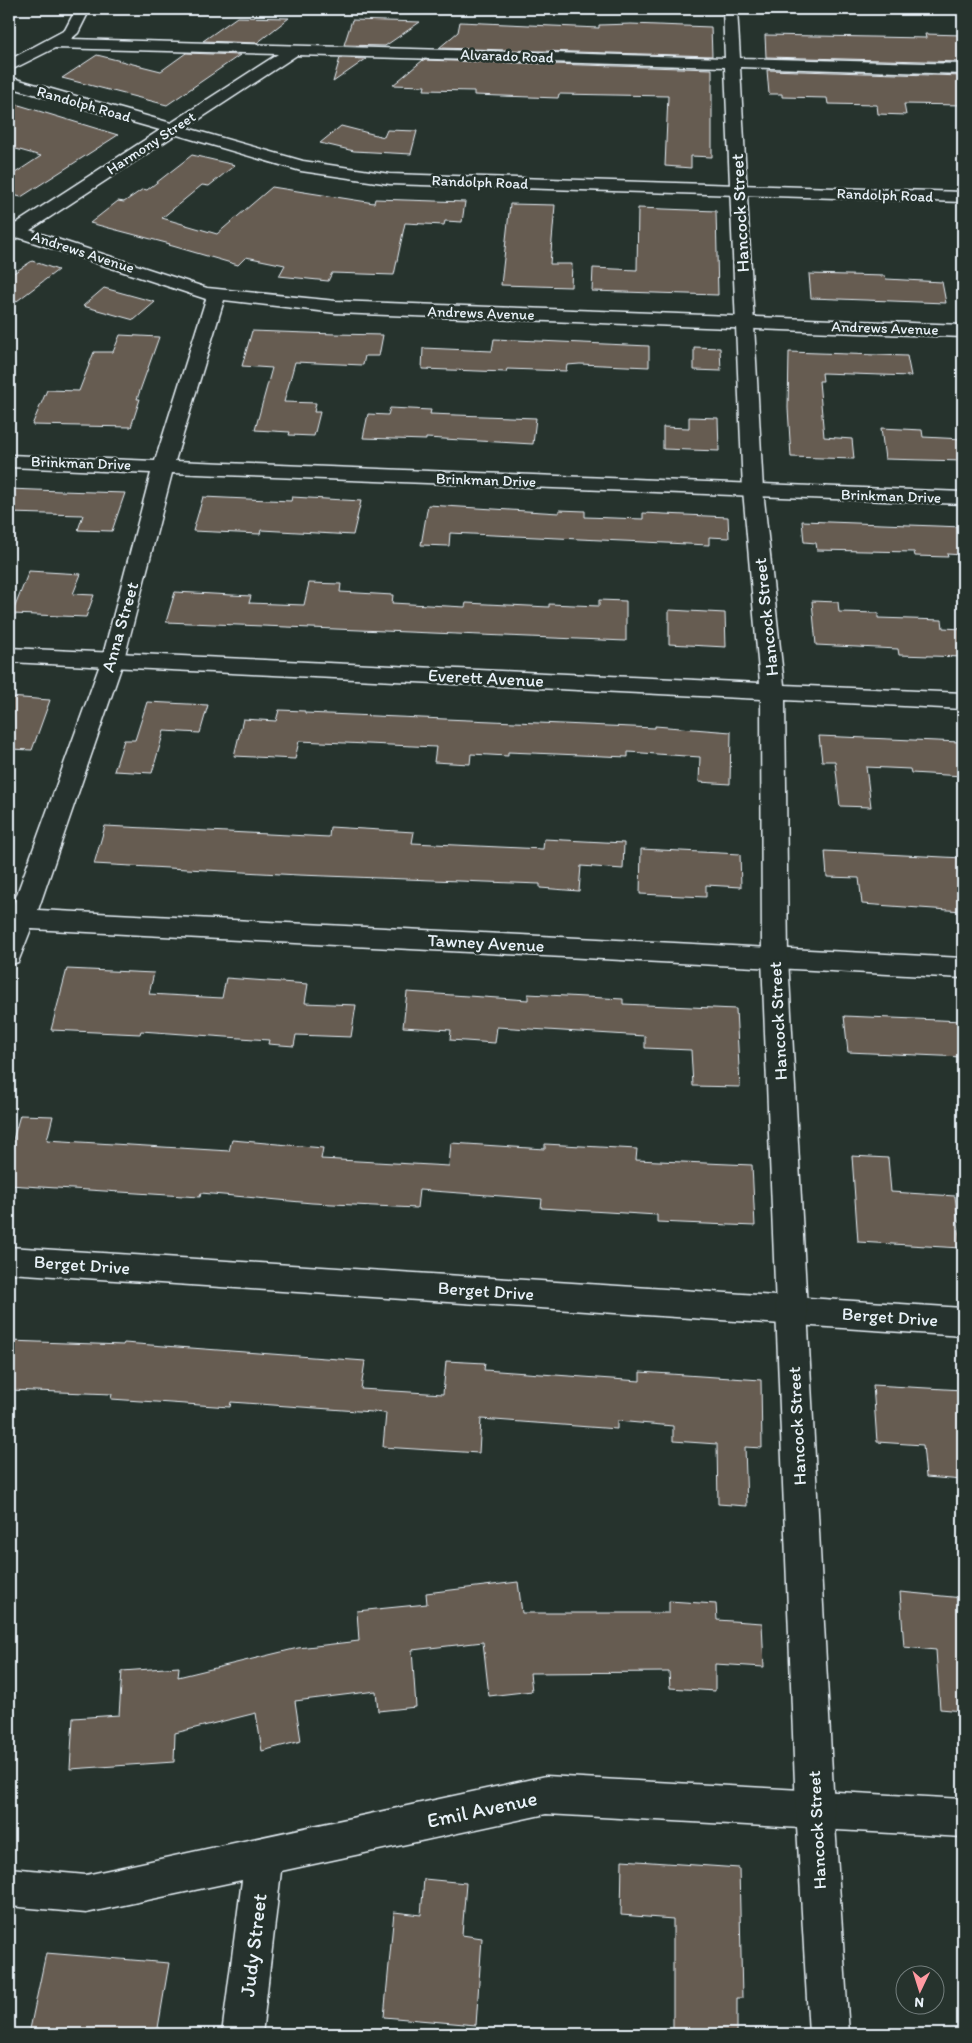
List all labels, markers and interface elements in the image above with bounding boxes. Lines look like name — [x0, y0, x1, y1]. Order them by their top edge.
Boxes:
street label: Alvarado Road — [460, 45, 554, 67]
street label: Randolph Road — [35, 82, 133, 126]
street label: Harmony Street — [103, 107, 199, 179]
street label: Hancock Street — [726, 153, 754, 273]
street label: Randolph Road — [431, 171, 529, 193]
street label: Randolph Road — [836, 184, 934, 206]
street label: Andrews Avenue — [29, 227, 137, 277]
street label: Andrews Avenue — [427, 302, 535, 324]
street label: Andrews Avenue — [831, 317, 939, 339]
street label: Brinkman Drive — [31, 452, 131, 474]
street label: Brinkman Drive — [436, 469, 536, 491]
street label: Brinkman Drive — [841, 485, 941, 507]
street label: Hancock Street — [749, 556, 783, 677]
street label: Anna Street — [97, 579, 143, 675]
street label: Everett Avenue — [427, 664, 545, 692]
street label: Tawney Avenue — [427, 929, 545, 957]
street label: Hancock Street — [764, 961, 792, 1081]
street label: Berget Drive — [33, 1251, 131, 1279]
street label: Berget Drive — [437, 1277, 535, 1305]
street label: Berget Drive — [841, 1303, 939, 1331]
street label: Hancock Street — [783, 1366, 811, 1486]
street label: Hancock Street — [803, 1770, 831, 1890]
street label: Emil Avenue — [425, 1785, 539, 1833]
street label: Judy Street — [234, 1892, 272, 1998]
north arrow — [894, 1966, 944, 2016]
text: N — [914, 1994, 924, 2011]

